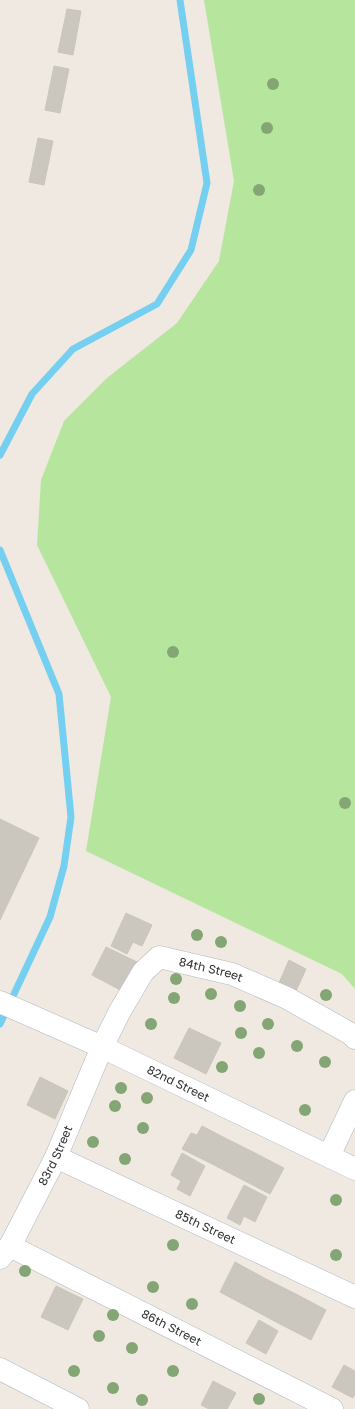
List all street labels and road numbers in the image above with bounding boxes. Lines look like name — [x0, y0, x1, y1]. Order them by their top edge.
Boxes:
street label: 84th Street — [178, 954, 246, 985]
street label: 82nd Street — [145, 1062, 212, 1105]
street label: 83rd Street — [35, 1123, 76, 1188]
street label: 85th Street — [173, 1206, 238, 1247]
street label: 86th Street — [139, 1306, 204, 1349]

